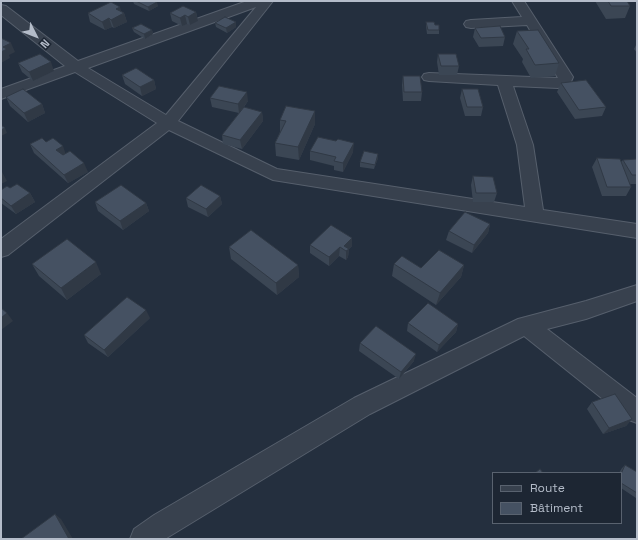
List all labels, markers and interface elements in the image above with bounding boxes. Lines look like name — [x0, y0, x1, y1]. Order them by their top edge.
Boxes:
north arrow — [16, 16, 56, 56]
text: N — [37, 37, 53, 51]
legend — [492, 472, 622, 524]
text: Route — [530, 480, 565, 496]
text: Bâtiment — [530, 500, 583, 516]

